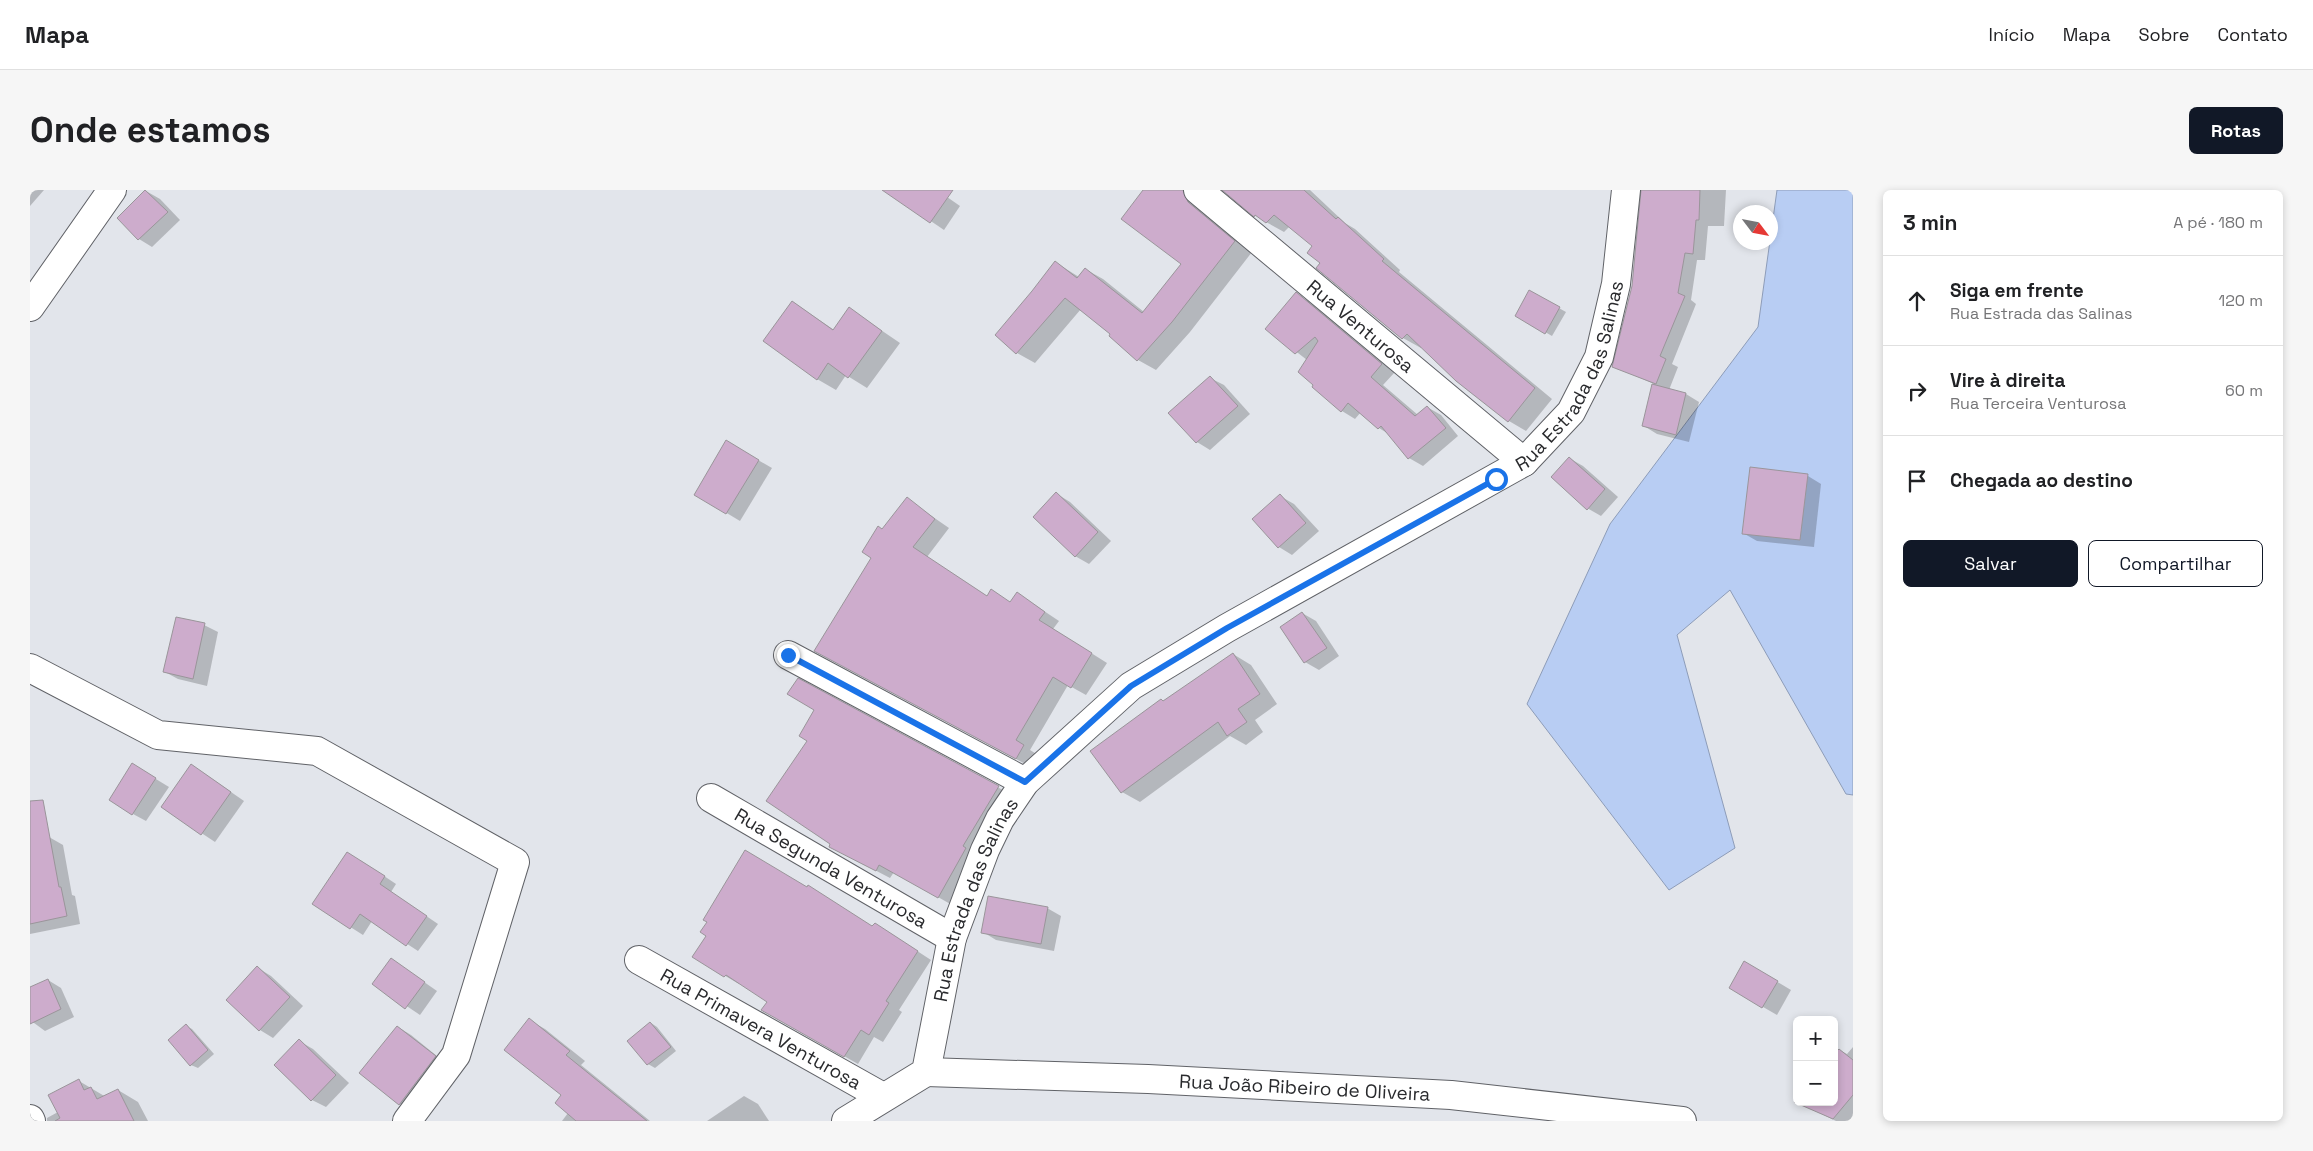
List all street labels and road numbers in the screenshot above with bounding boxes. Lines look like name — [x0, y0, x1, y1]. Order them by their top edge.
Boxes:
street label: Rua Venturosa — [1301, 274, 1419, 378]
street label: Rua Estrada das Salinas — [1511, 278, 1629, 477]
street label: Rua Estrada das Salinas — [928, 793, 1024, 1004]
street label: Rua Segunda Venturosa — [730, 802, 932, 934]
street label: Rua Primavera Venturosa — [656, 963, 866, 1095]
street label: Rua João Ribeiro de Oliveira — [1178, 1069, 1431, 1107]

